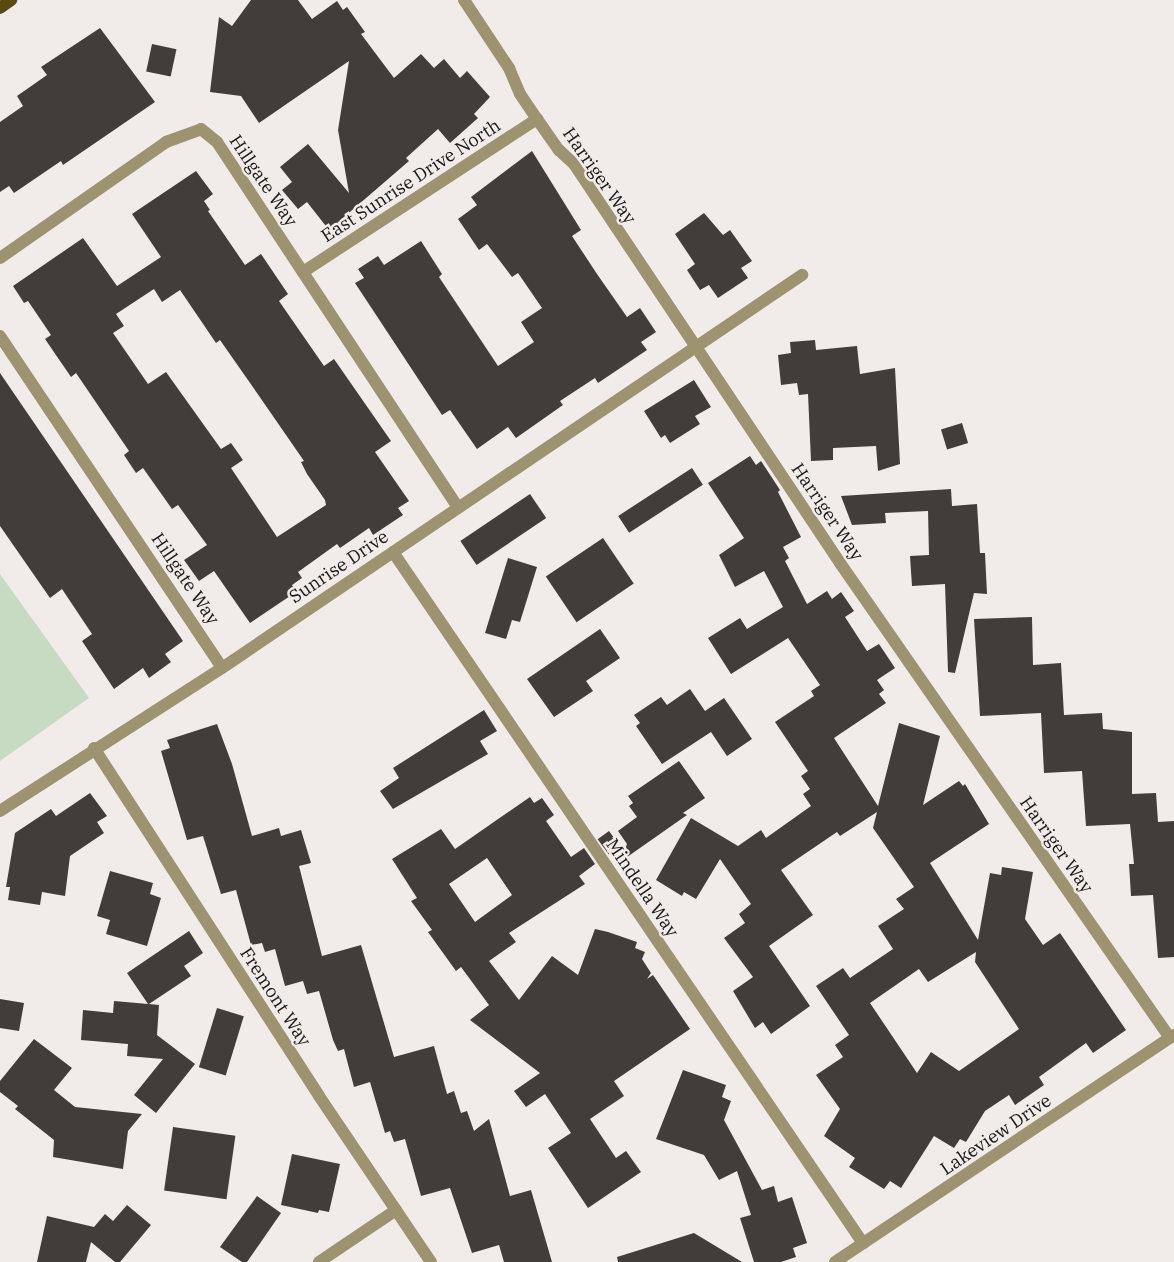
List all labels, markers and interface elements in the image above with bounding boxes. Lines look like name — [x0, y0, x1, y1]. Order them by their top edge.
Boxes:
street label: East Sunrise Drive North — [317, 115, 505, 247]
street label: Harriger Way — [558, 124, 640, 228]
street label: Hillgate Way — [224, 131, 302, 231]
street label: Harriger Way — [787, 459, 867, 565]
street label: Sunrise Drive — [285, 526, 393, 608]
street label: Hillgate Way — [146, 529, 224, 629]
street label: Harriger Way — [1015, 793, 1097, 897]
street label: Mindella Way — [601, 835, 683, 941]
street label: Fremont Way — [235, 944, 315, 1050]
street label: Lakeview Drive — [937, 1090, 1055, 1180]

